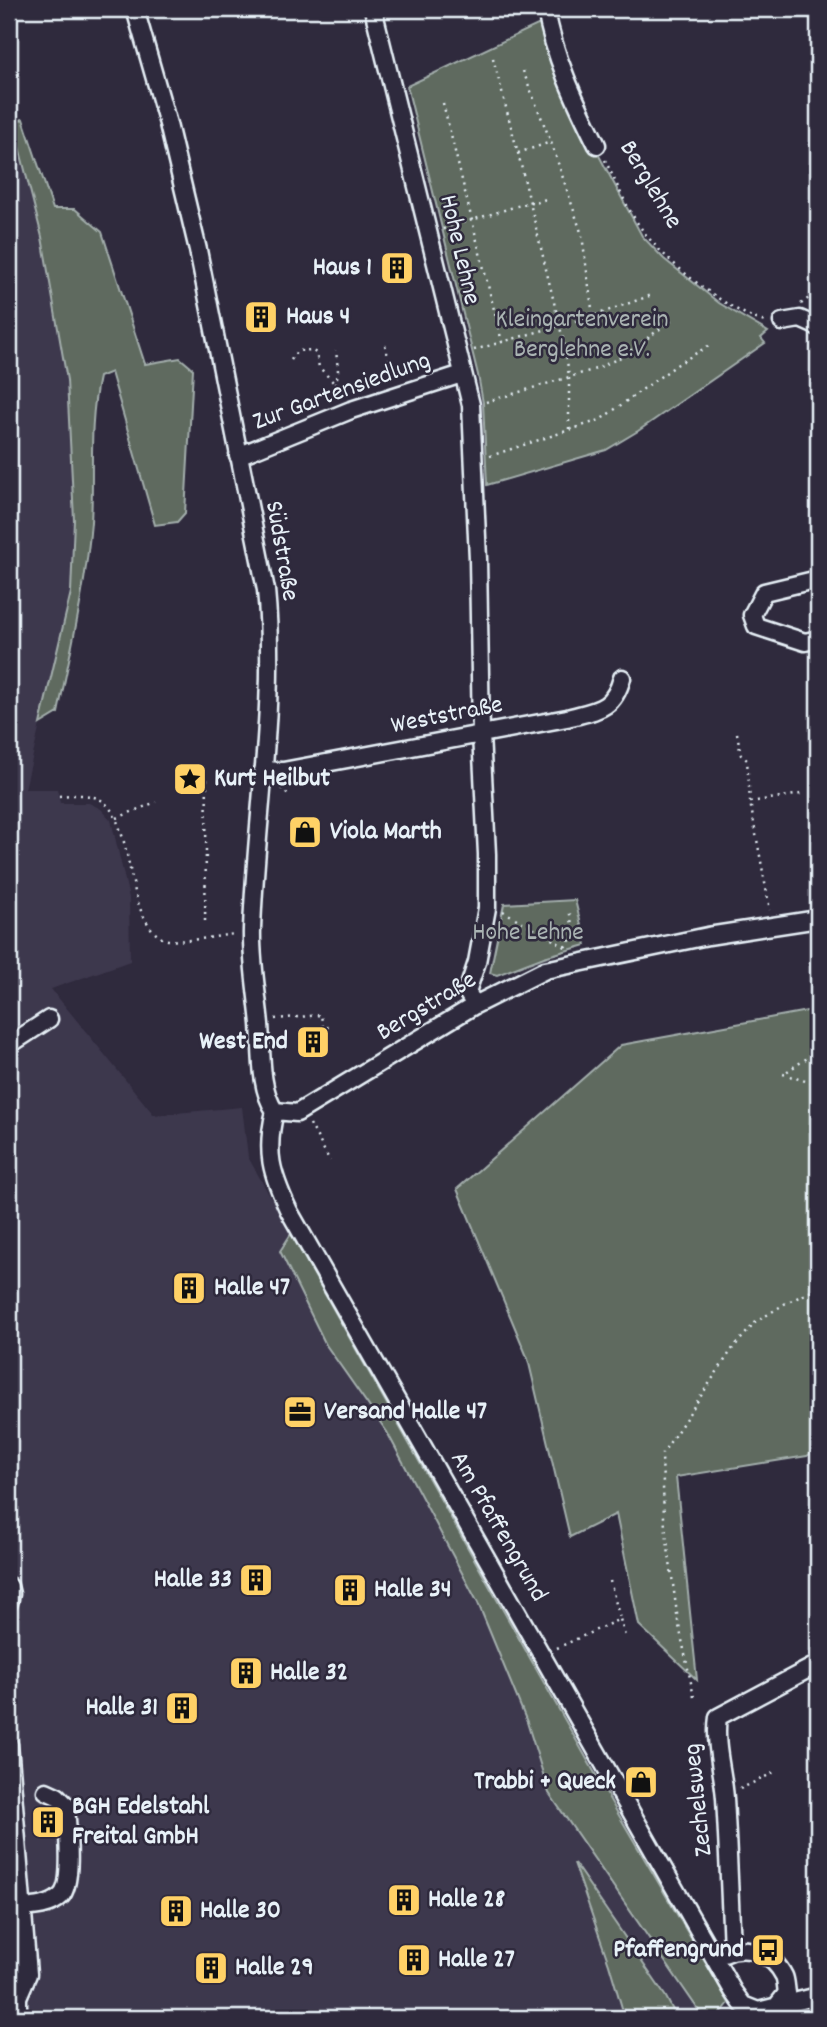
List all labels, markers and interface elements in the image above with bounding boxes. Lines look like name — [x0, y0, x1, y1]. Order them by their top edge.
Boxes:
street label: Berglehne — [609, 134, 691, 236]
street label: Hohe Lehne — [428, 191, 490, 309]
building icon: Haus 1 — [378, 249, 416, 287]
place label: Haus 1 — [313, 250, 372, 287]
building icon: Haus 4 — [242, 298, 280, 336]
place label: Haus 4 — [286, 299, 350, 336]
park label: Kleingartenverein Berglehne e.V. — [496, 302, 668, 369]
street label: Zur Gartensiedlung — [248, 343, 436, 441]
street label: Südstraße — [254, 498, 308, 604]
street label: Weststraße — [388, 687, 506, 745]
place icon: Kurt Heilbut — [171, 760, 209, 798]
place label: Kurt Heilbut — [214, 761, 331, 798]
shop icon: Viola Marth — [286, 813, 324, 851]
place label: Viola Marth — [330, 814, 442, 851]
park label: Hohe Lehne — [472, 915, 584, 952]
street label: Bergstraße — [370, 963, 484, 1051]
building icon: West End — [294, 1023, 332, 1061]
place label: West End — [199, 1024, 288, 1061]
building icon: Halle 47 — [170, 1269, 208, 1307]
place label: Halle 47 — [214, 1270, 290, 1307]
office icon: Versand Halle 47 — [281, 1393, 319, 1431]
place label: Versand Halle 47 — [324, 1394, 487, 1431]
street label: Am Pfaffengrund — [440, 1445, 556, 1609]
building icon: Halle 33 — [237, 1561, 275, 1599]
place label: Halle 33 — [154, 1562, 232, 1599]
building icon: Halle 34 — [331, 1571, 369, 1609]
place label: Halle 34 — [374, 1572, 452, 1609]
building icon: Halle 32 — [227, 1654, 265, 1692]
place label: Halle 32 — [270, 1655, 348, 1692]
building icon: Halle 31 — [163, 1689, 201, 1727]
place label: Halle 31 — [85, 1690, 158, 1727]
street label: Zechelsweg — [675, 1742, 723, 1858]
shop icon: Trabbi + Queck — [622, 1763, 660, 1801]
place label: Trabbi + Queck — [474, 1764, 616, 1801]
place label: BGH Edelstahl Freital GmbH — [72, 1789, 210, 1856]
building icon: BGH Edelstahl Freital GmbH — [29, 1803, 67, 1841]
building icon: Halle 28 — [385, 1881, 423, 1919]
place label: Halle 28 — [428, 1882, 505, 1919]
building icon: Halle 30 — [157, 1892, 195, 1930]
place label: Halle 30 — [200, 1893, 281, 1930]
bus stop icon: Pfaffengrund — [749, 1931, 787, 1969]
place label: Pfaffengrund — [613, 1932, 744, 1969]
building icon: Halle 27 — [395, 1941, 433, 1979]
place label: Halle 27 — [438, 1942, 515, 1979]
building icon: Halle 29 — [192, 1949, 230, 1987]
place label: Halle 29 — [235, 1950, 314, 1987]

